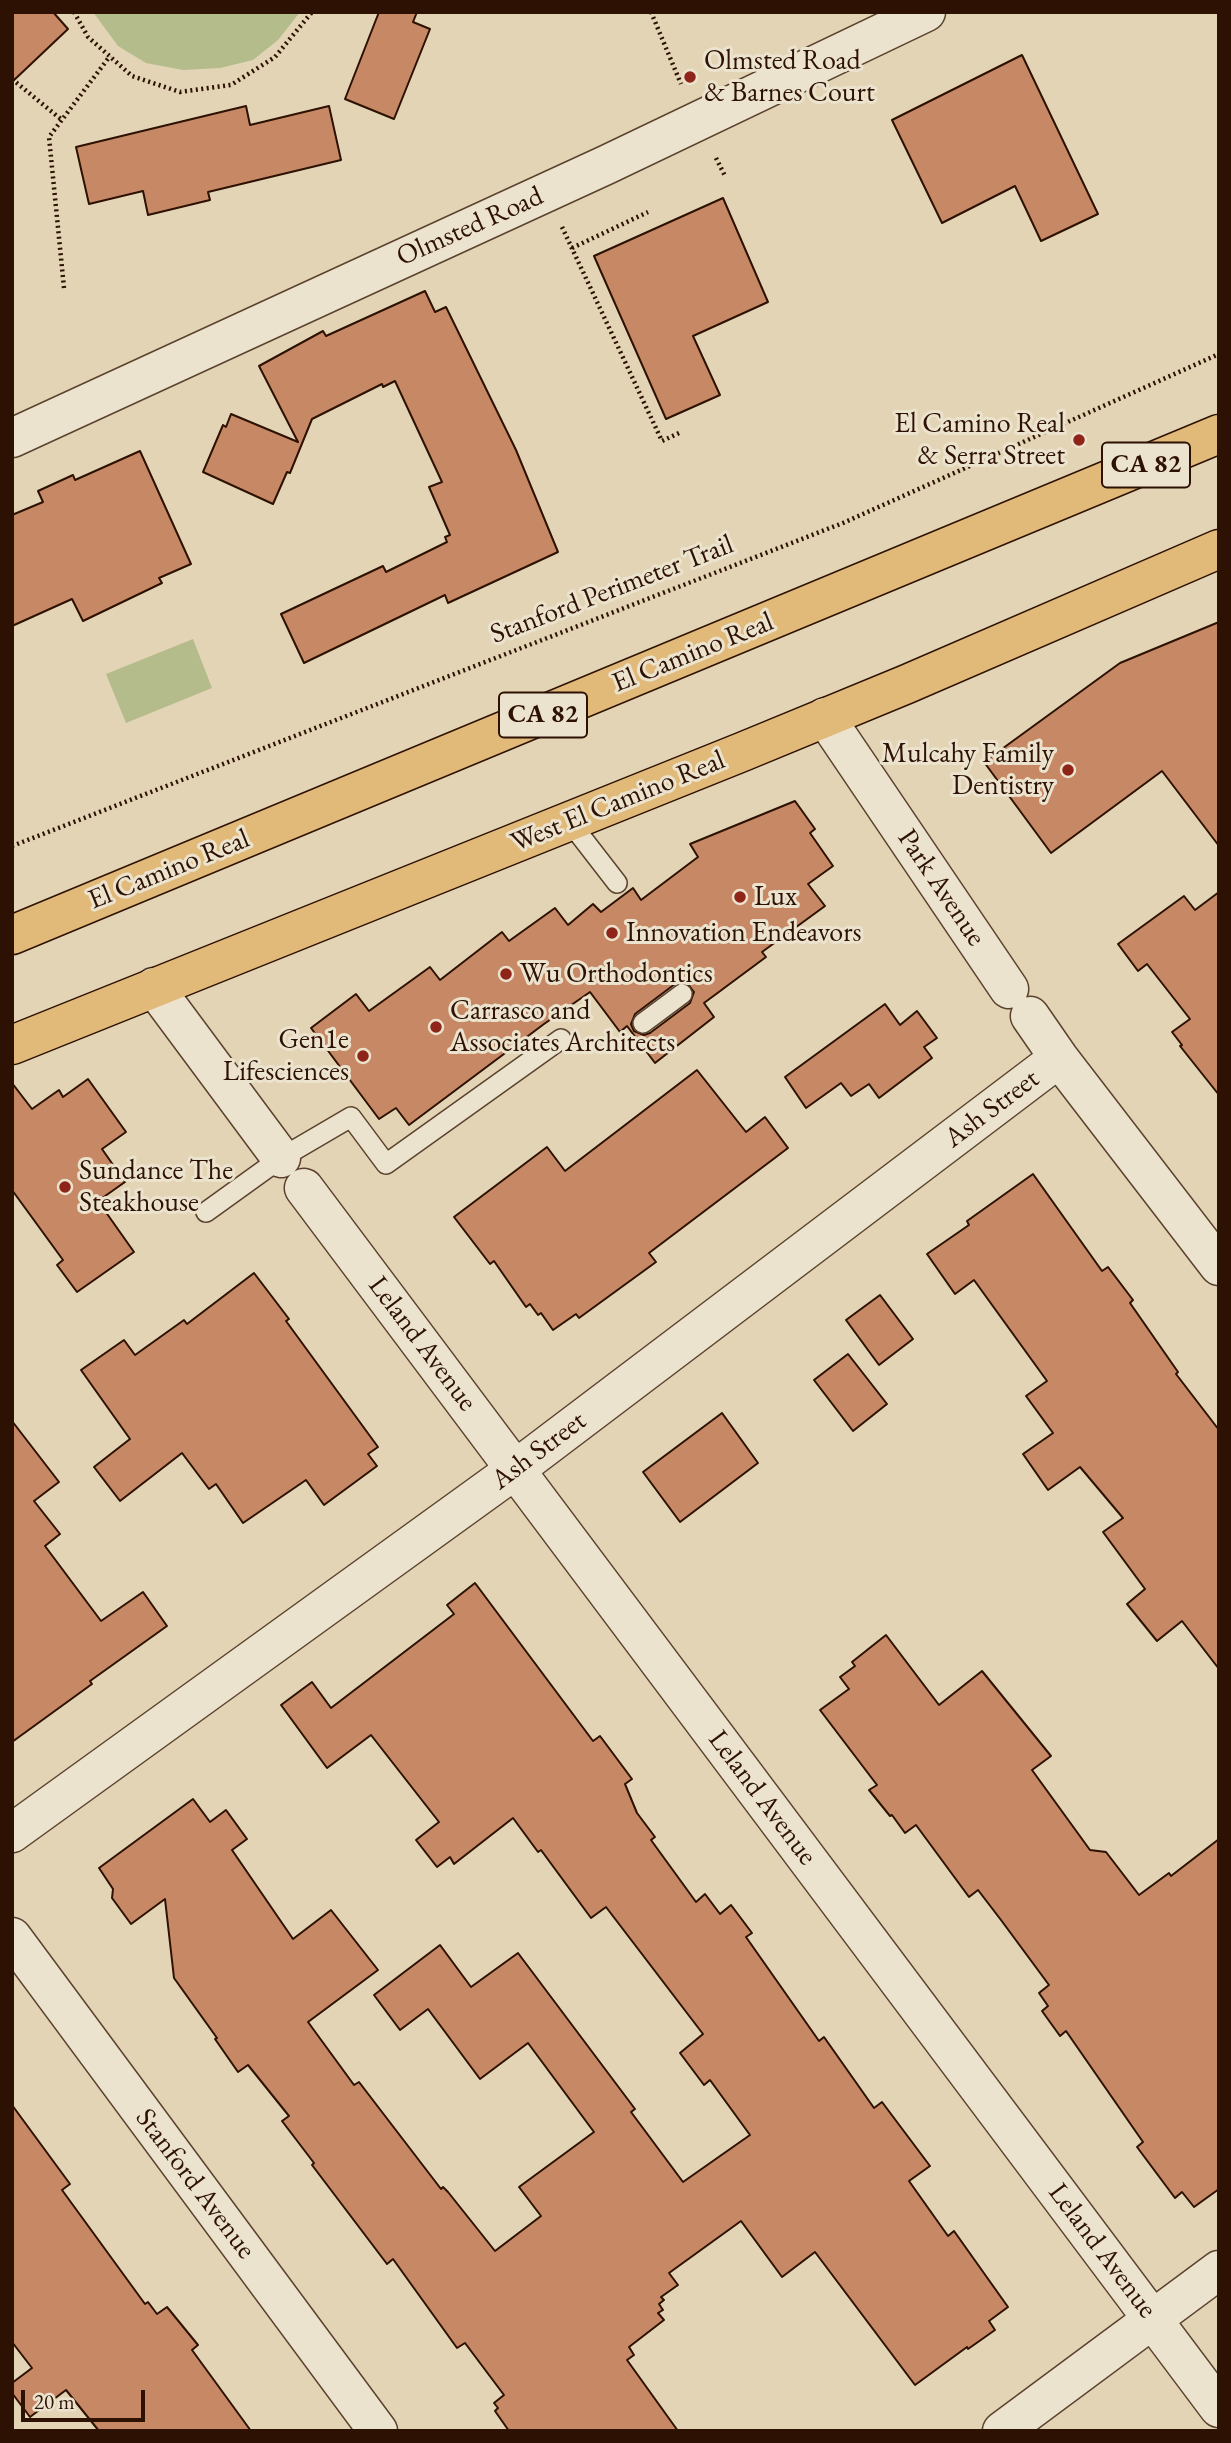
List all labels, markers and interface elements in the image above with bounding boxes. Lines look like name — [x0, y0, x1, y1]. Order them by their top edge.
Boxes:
place label: Olmsted Road & Barnes Court — [704, 44, 875, 110]
marker: Olmsted Road & Barnes Court — [682, 69, 698, 85]
street label: Olmsted Road — [392, 180, 548, 274]
place label: El Camino Real & Serra Street — [894, 407, 1065, 473]
marker: El Camino Real & Serra Street — [1071, 432, 1087, 448]
road number: CA 82 — [1102, 442, 1190, 488]
street label: Stanford Perimeter Trail — [486, 528, 738, 652]
street label: El Camino Real — [608, 605, 778, 701]
road number: CA 82 — [499, 692, 587, 737]
place label: Mulcahy Family Dentistry — [882, 737, 1054, 803]
street label: West El Camino Real — [506, 744, 730, 860]
marker: Mulcahy Family Dentistry — [1060, 762, 1076, 778]
street label: El Camino Real — [84, 822, 254, 918]
street label: Park Avenue — [890, 823, 992, 953]
place label: Lux — [754, 880, 797, 914]
marker: Lux — [732, 889, 748, 905]
place label: Innovation Endeavors — [626, 916, 862, 950]
marker: Innovation Endeavors — [604, 925, 620, 941]
place label: Wu Orthodontics — [520, 957, 713, 991]
marker: Wu Orthodontics — [498, 966, 514, 982]
place label: Carrasco and Associates Architects — [450, 994, 675, 1060]
marker: Carrasco and Associates Architects — [428, 1019, 444, 1035]
place label: Gen1e Lifesciences — [223, 1023, 349, 1089]
marker: Gen1e Lifesciences — [355, 1048, 371, 1064]
street label: Ash Street — [938, 1062, 1046, 1156]
place label: Sundance The Steakhouse — [79, 1154, 233, 1220]
marker: Sundance The Steakhouse — [57, 1179, 73, 1195]
street label: Leland Avenue — [360, 1270, 484, 1418]
street label: Ash Street — [485, 1404, 593, 1498]
street label: Leland Avenue — [700, 1724, 824, 1872]
street label: Stanford Avenue — [128, 2102, 262, 2266]
street label: Leland Avenue — [1040, 2177, 1164, 2325]
scale bar — [24, 2376, 149, 2420]
text: 20 m — [34, 2388, 75, 2415]

